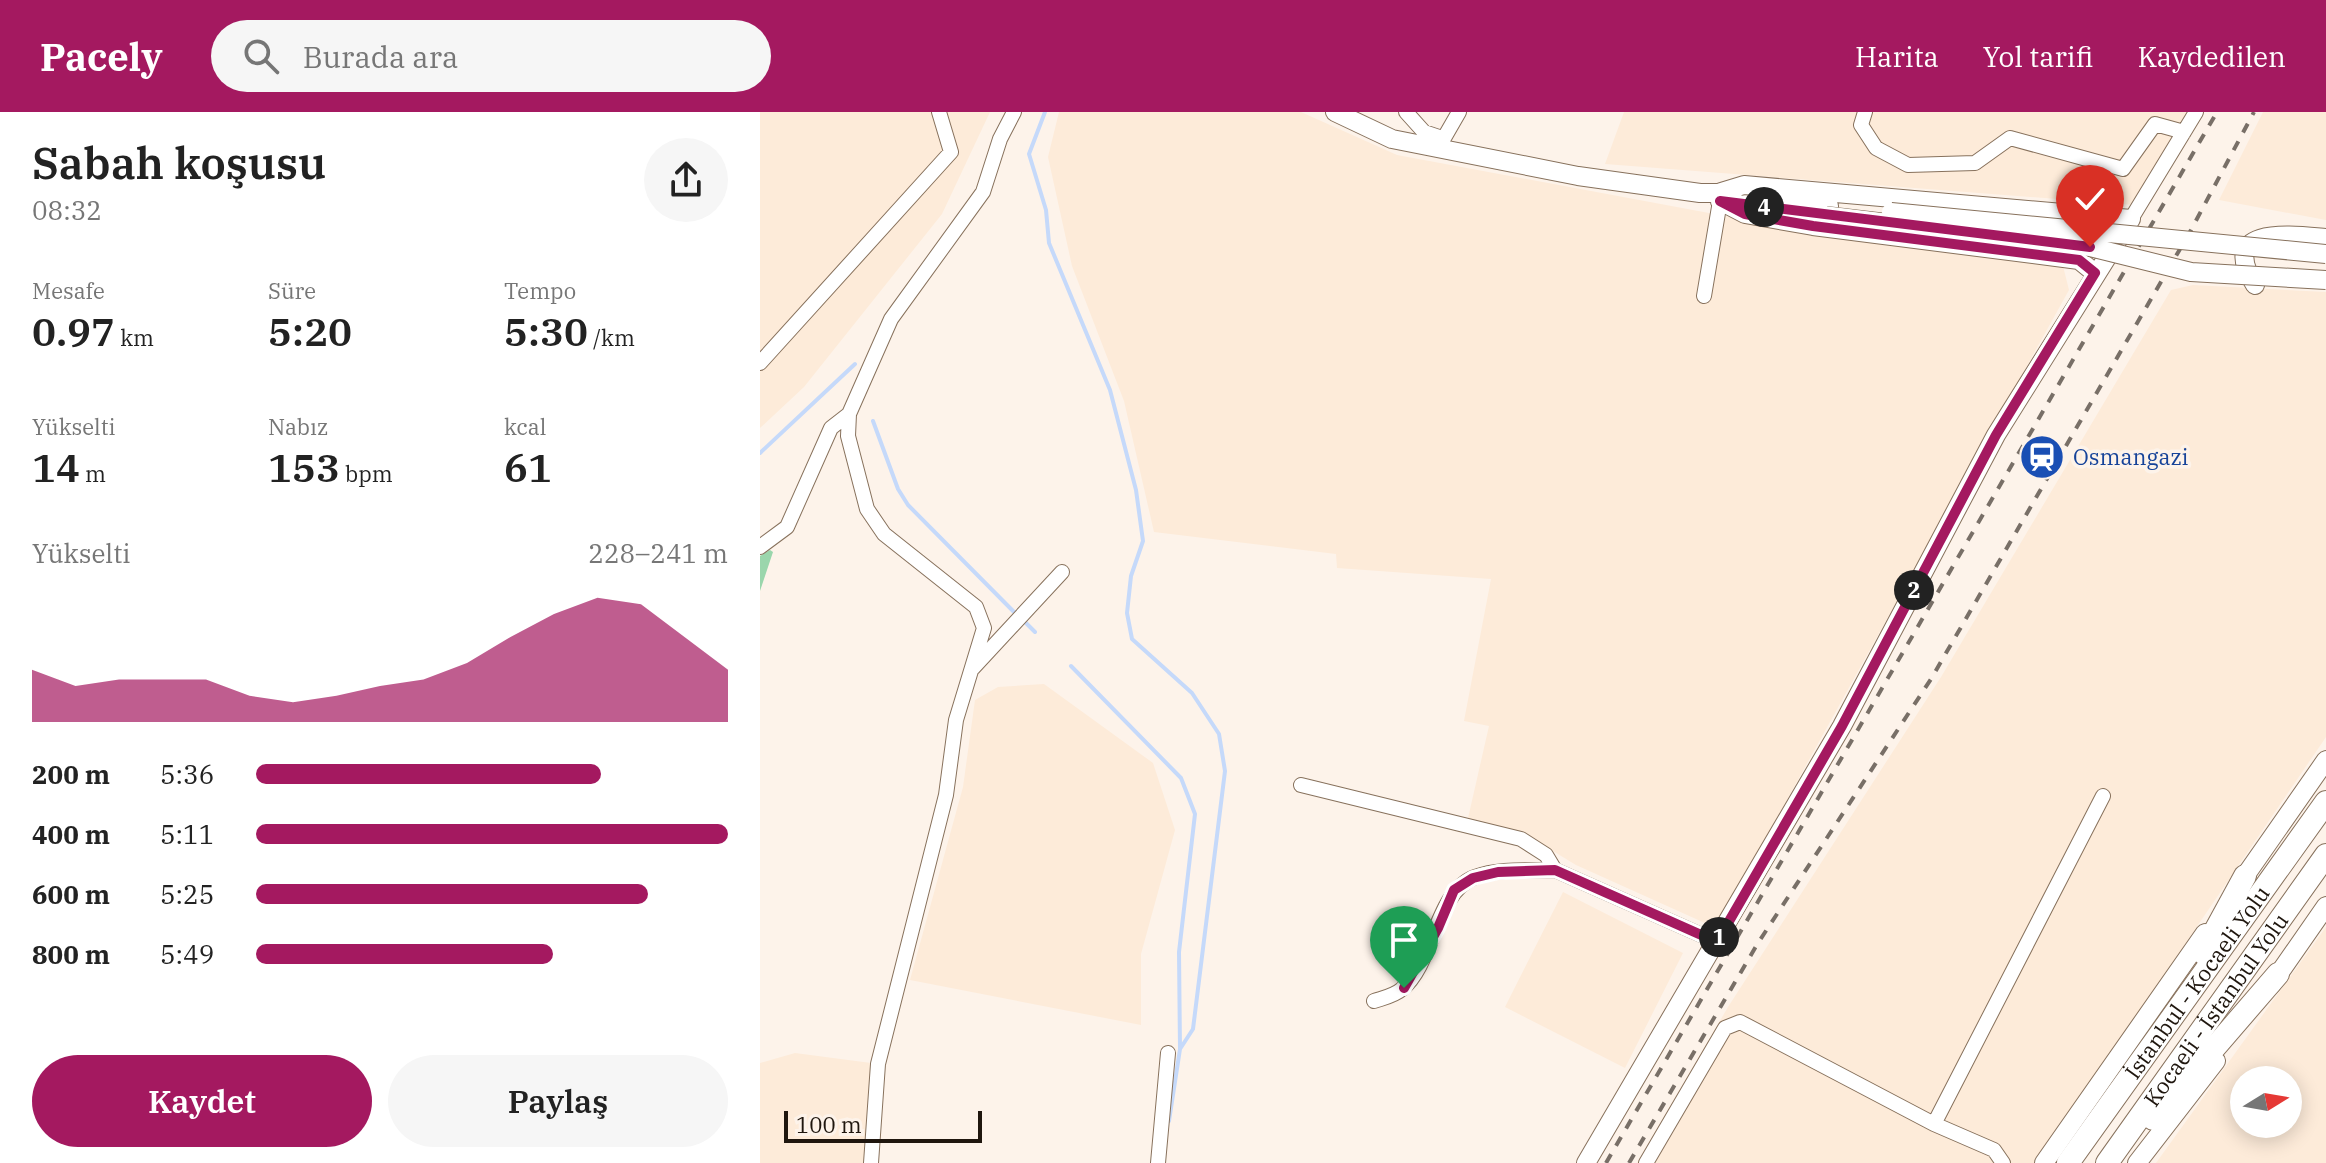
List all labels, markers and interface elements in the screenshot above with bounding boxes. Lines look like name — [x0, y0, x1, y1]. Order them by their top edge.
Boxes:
search box — [211, 20, 771, 92]
text: Pacely — [40, 32, 163, 81]
icon: search — [239, 34, 283, 78]
text: Burada ara — [303, 37, 458, 76]
text: Harita — [1855, 38, 1939, 75]
text: Yol tarifi — [1983, 38, 2093, 75]
text: Kaydedilen — [2137, 38, 2286, 75]
text: Sabah koşusu — [32, 134, 326, 191]
button: share — [644, 138, 728, 222]
pin — [2056, 165, 2124, 247]
icon: check — [2068, 177, 2112, 221]
pin: 4 — [1744, 187, 1784, 227]
text: 4 — [1757, 192, 1771, 221]
text: 08:32 — [32, 193, 102, 227]
text: Mesafe — [32, 276, 105, 305]
text: Süre — [268, 276, 316, 305]
text: Tempo — [504, 276, 576, 305]
text: 0.97 — [32, 305, 115, 357]
text: 5:20 — [268, 305, 352, 357]
text: 5:30 — [504, 305, 588, 357]
text: km — [115, 323, 154, 352]
text: /km — [588, 323, 635, 352]
text: Yükselti — [32, 412, 115, 441]
text: Nabız — [268, 412, 328, 441]
text: kcal — [504, 412, 546, 441]
station icon: Osmangazi — [2018, 433, 2066, 481]
text: 14 — [32, 441, 80, 493]
text: 153 — [268, 441, 340, 493]
text: 61 — [504, 441, 552, 493]
place label: Osmangazi — [2073, 442, 2189, 471]
text: m — [80, 459, 106, 488]
text: bpm — [340, 459, 393, 488]
text: Yükselti — [32, 536, 131, 570]
text: 228–241 m — [588, 536, 728, 570]
pin: 2 — [1894, 570, 1934, 610]
text: 2 — [1907, 575, 1921, 604]
text: 200 m — [32, 757, 110, 791]
text: 5:36 — [160, 757, 214, 791]
text: 400 m — [32, 817, 110, 851]
text: 5:11 — [160, 817, 214, 851]
text: 600 m — [32, 877, 110, 911]
text: 5:25 — [160, 877, 214, 911]
street label: İstanbul - Kocaeli Yolu — [2118, 880, 2276, 1084]
pin — [1370, 906, 1438, 988]
street label: Kocaeli - İstanbul Yolu — [2137, 907, 2294, 1112]
pin: 1 — [1699, 917, 1739, 957]
icon: arrive — [1382, 918, 1426, 962]
text: 1 — [1712, 922, 1726, 951]
text: 800 m — [32, 937, 110, 971]
text: 5:49 — [160, 937, 214, 971]
button: Kaydet — [32, 1055, 372, 1147]
button: Paylaş — [388, 1055, 728, 1147]
north arrow — [2230, 1066, 2302, 1138]
map controls — [2230, 1066, 2302, 1138]
scale bar — [784, 1107, 982, 1143]
text: 100 m — [796, 1110, 862, 1139]

